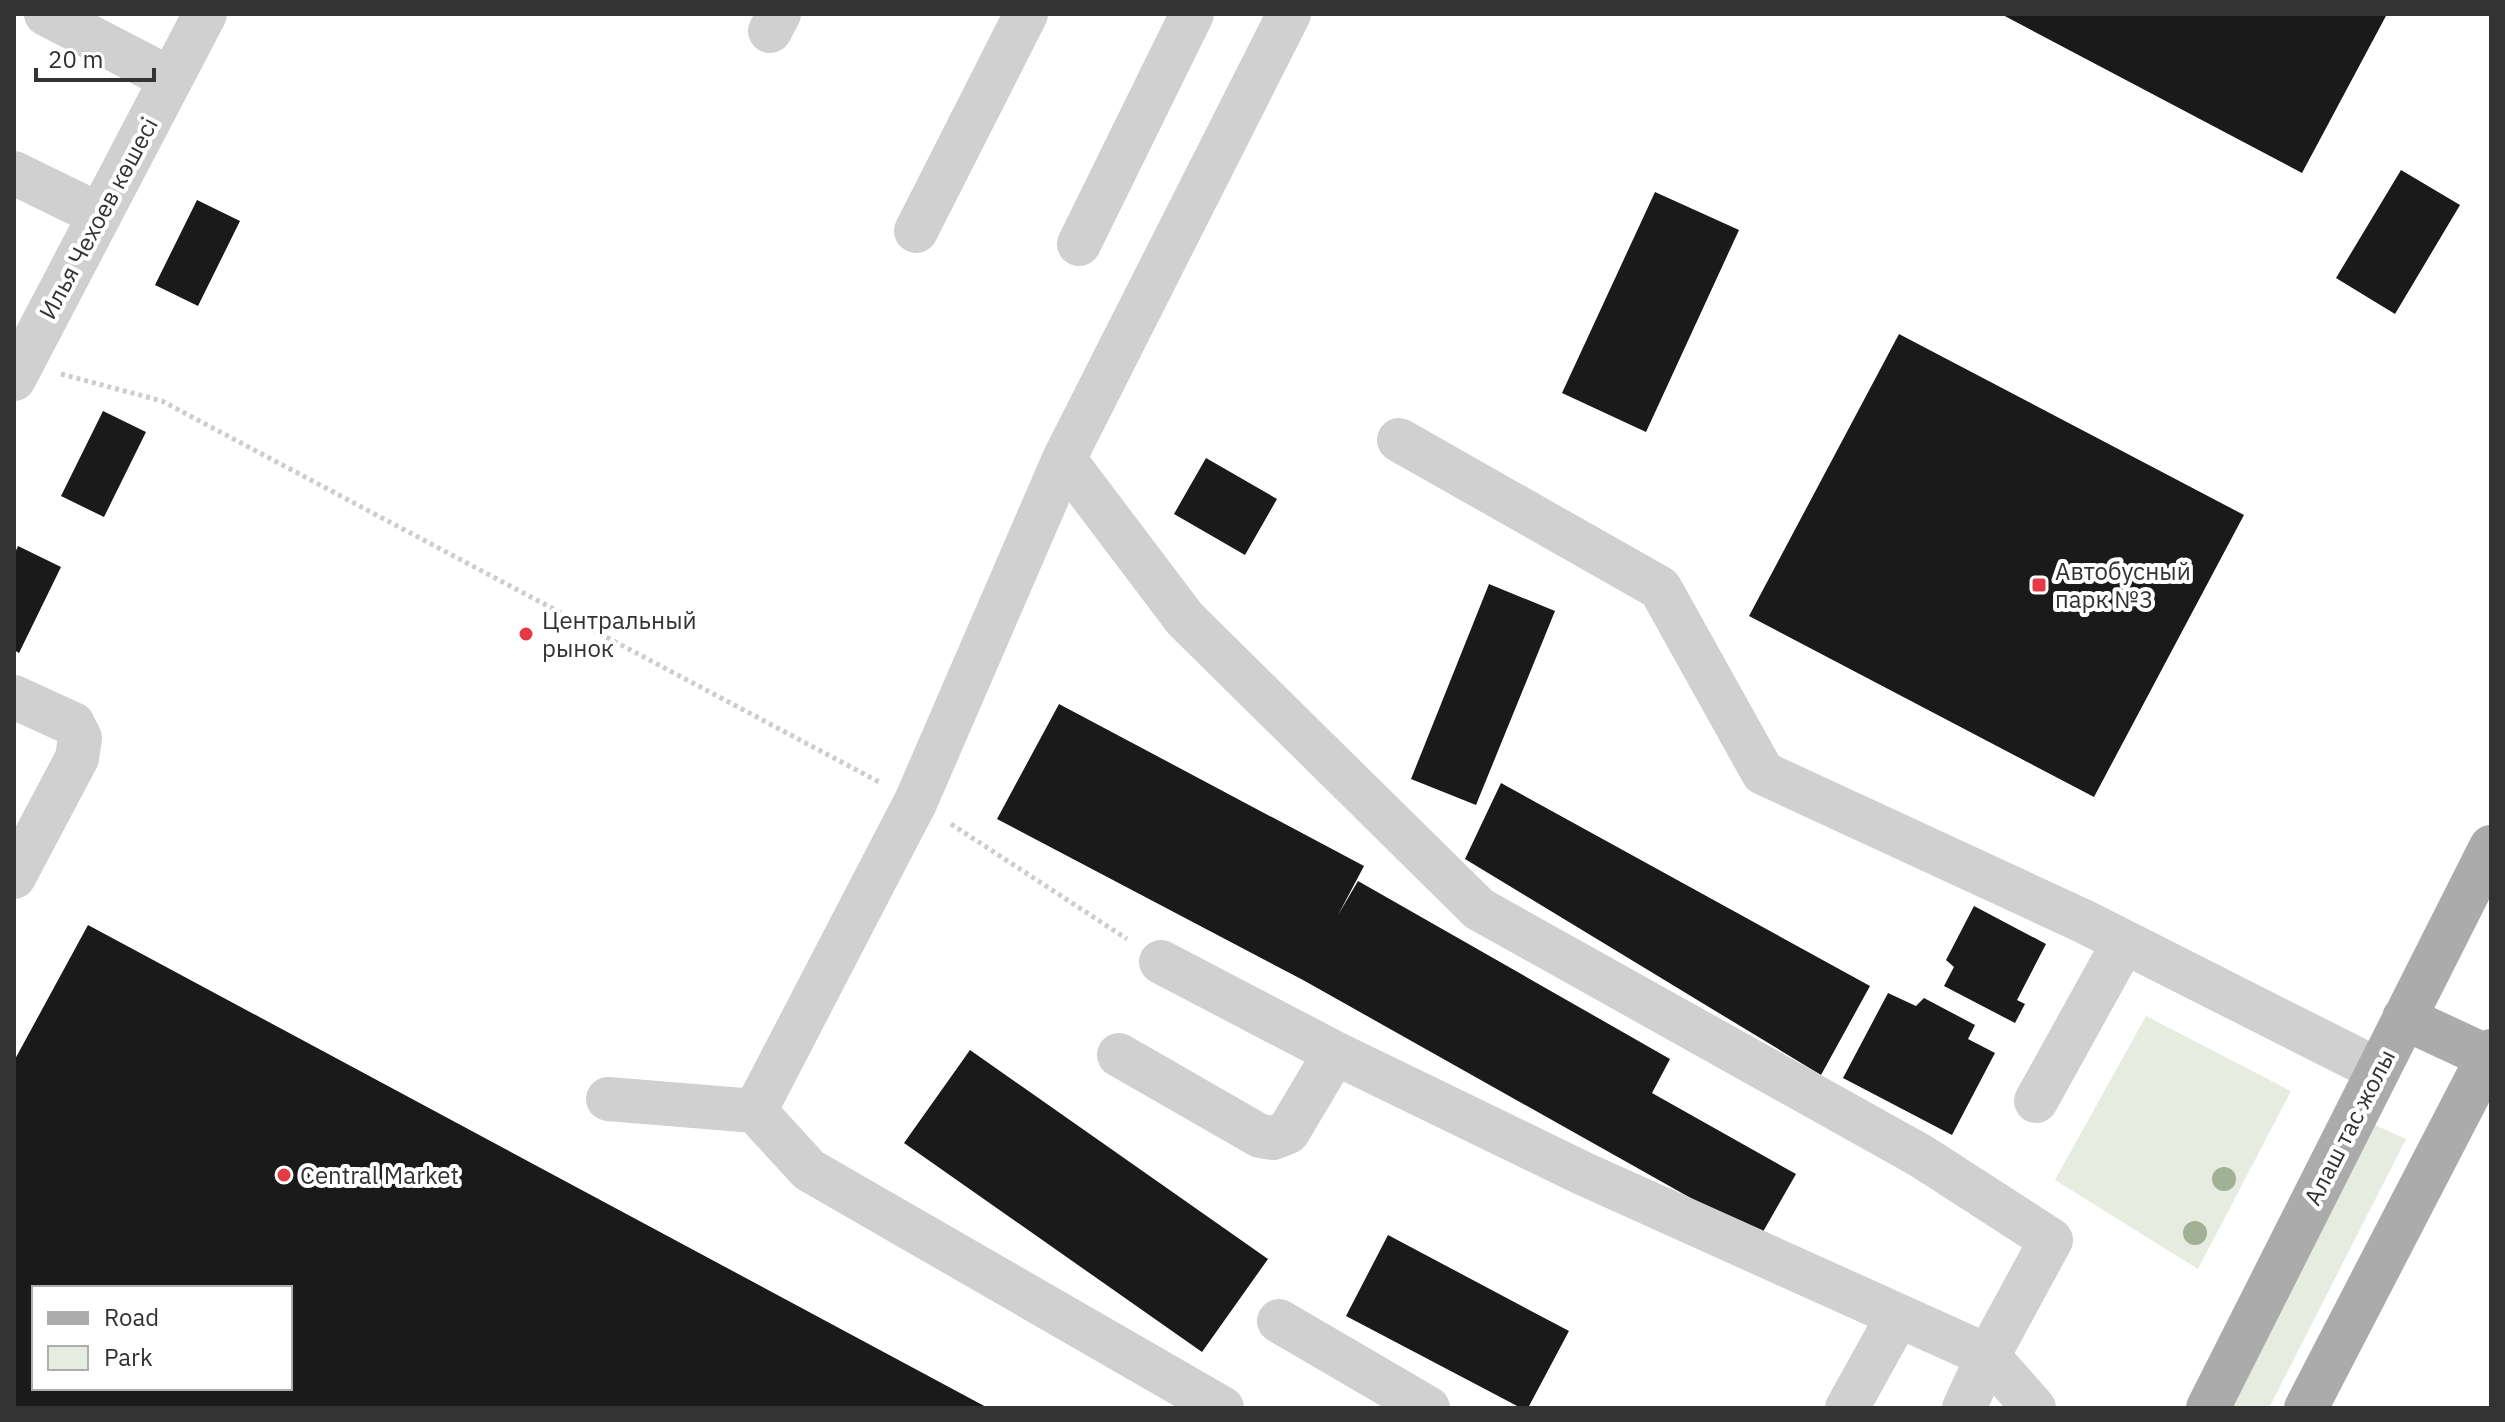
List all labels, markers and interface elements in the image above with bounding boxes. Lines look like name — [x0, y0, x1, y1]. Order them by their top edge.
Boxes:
scale bar — [36, 32, 154, 82]
text: 20 m — [48, 43, 103, 75]
street label: Илья Чехоев көшесі — [31, 112, 165, 324]
place label: Автобусный парк №3 — [2055, 555, 2191, 615]
marker: Автобусный парк №3 — [2030, 576, 2048, 594]
place label: Центральный рынок — [542, 604, 697, 664]
marker: Центральный рынок — [517, 625, 535, 643]
street label: Алаш тас жолы — [2296, 1044, 2402, 1210]
place label: Central Market — [300, 1159, 459, 1191]
marker: Central Market — [275, 1166, 293, 1184]
legend — [32, 1286, 292, 1390]
text: Road — [104, 1301, 159, 1333]
text: Park — [104, 1341, 153, 1373]

